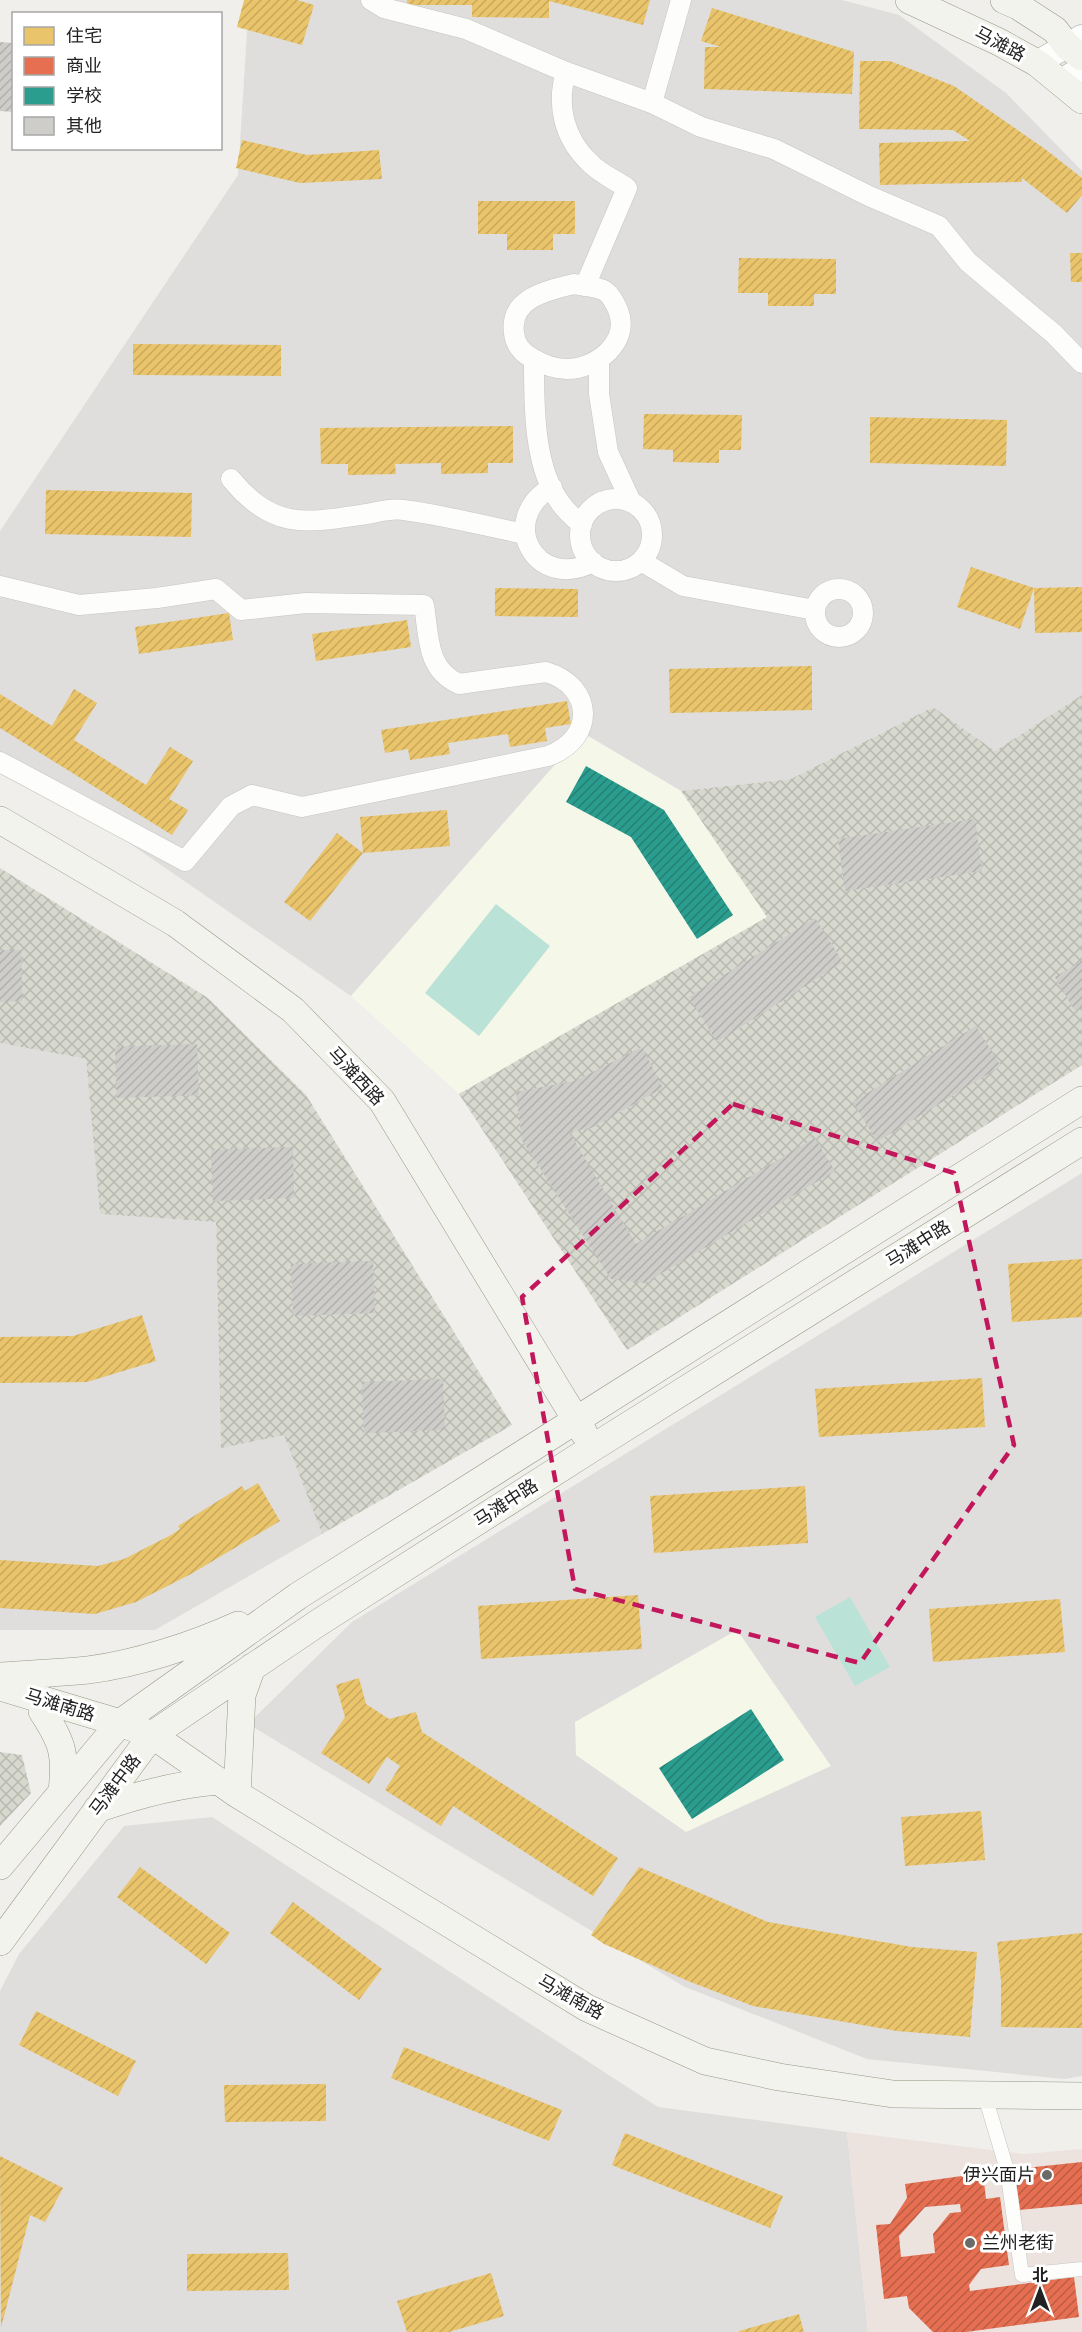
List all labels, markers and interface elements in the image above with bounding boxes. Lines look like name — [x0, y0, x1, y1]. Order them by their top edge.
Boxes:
legend — [12, 12, 222, 150]
street label: 马滩路 — [971, 22, 1029, 65]
text: 住宅 — [66, 25, 102, 46]
text: 商业 — [66, 55, 102, 76]
text: 学校 — [66, 85, 102, 106]
text: 其他 — [66, 115, 102, 136]
street label: 马滩西路 — [324, 1042, 389, 1109]
street label: 马滩中路 — [882, 1216, 954, 1272]
street label: 马滩中路 — [470, 1474, 542, 1531]
street label: 马滩南路 — [23, 1684, 98, 1725]
street label: 马滩中路 — [85, 1750, 145, 1820]
street label: 马滩南路 — [535, 1970, 608, 2023]
place label: 伊兴面片 — [963, 2164, 1035, 2185]
marker: 伊兴面片 — [1040, 2168, 1054, 2182]
place label: 兰州老街 — [982, 2232, 1054, 2253]
marker: 兰州老街 — [963, 2236, 977, 2250]
north arrow — [1010, 2260, 1070, 2320]
text: 北 — [1032, 2265, 1048, 2285]

